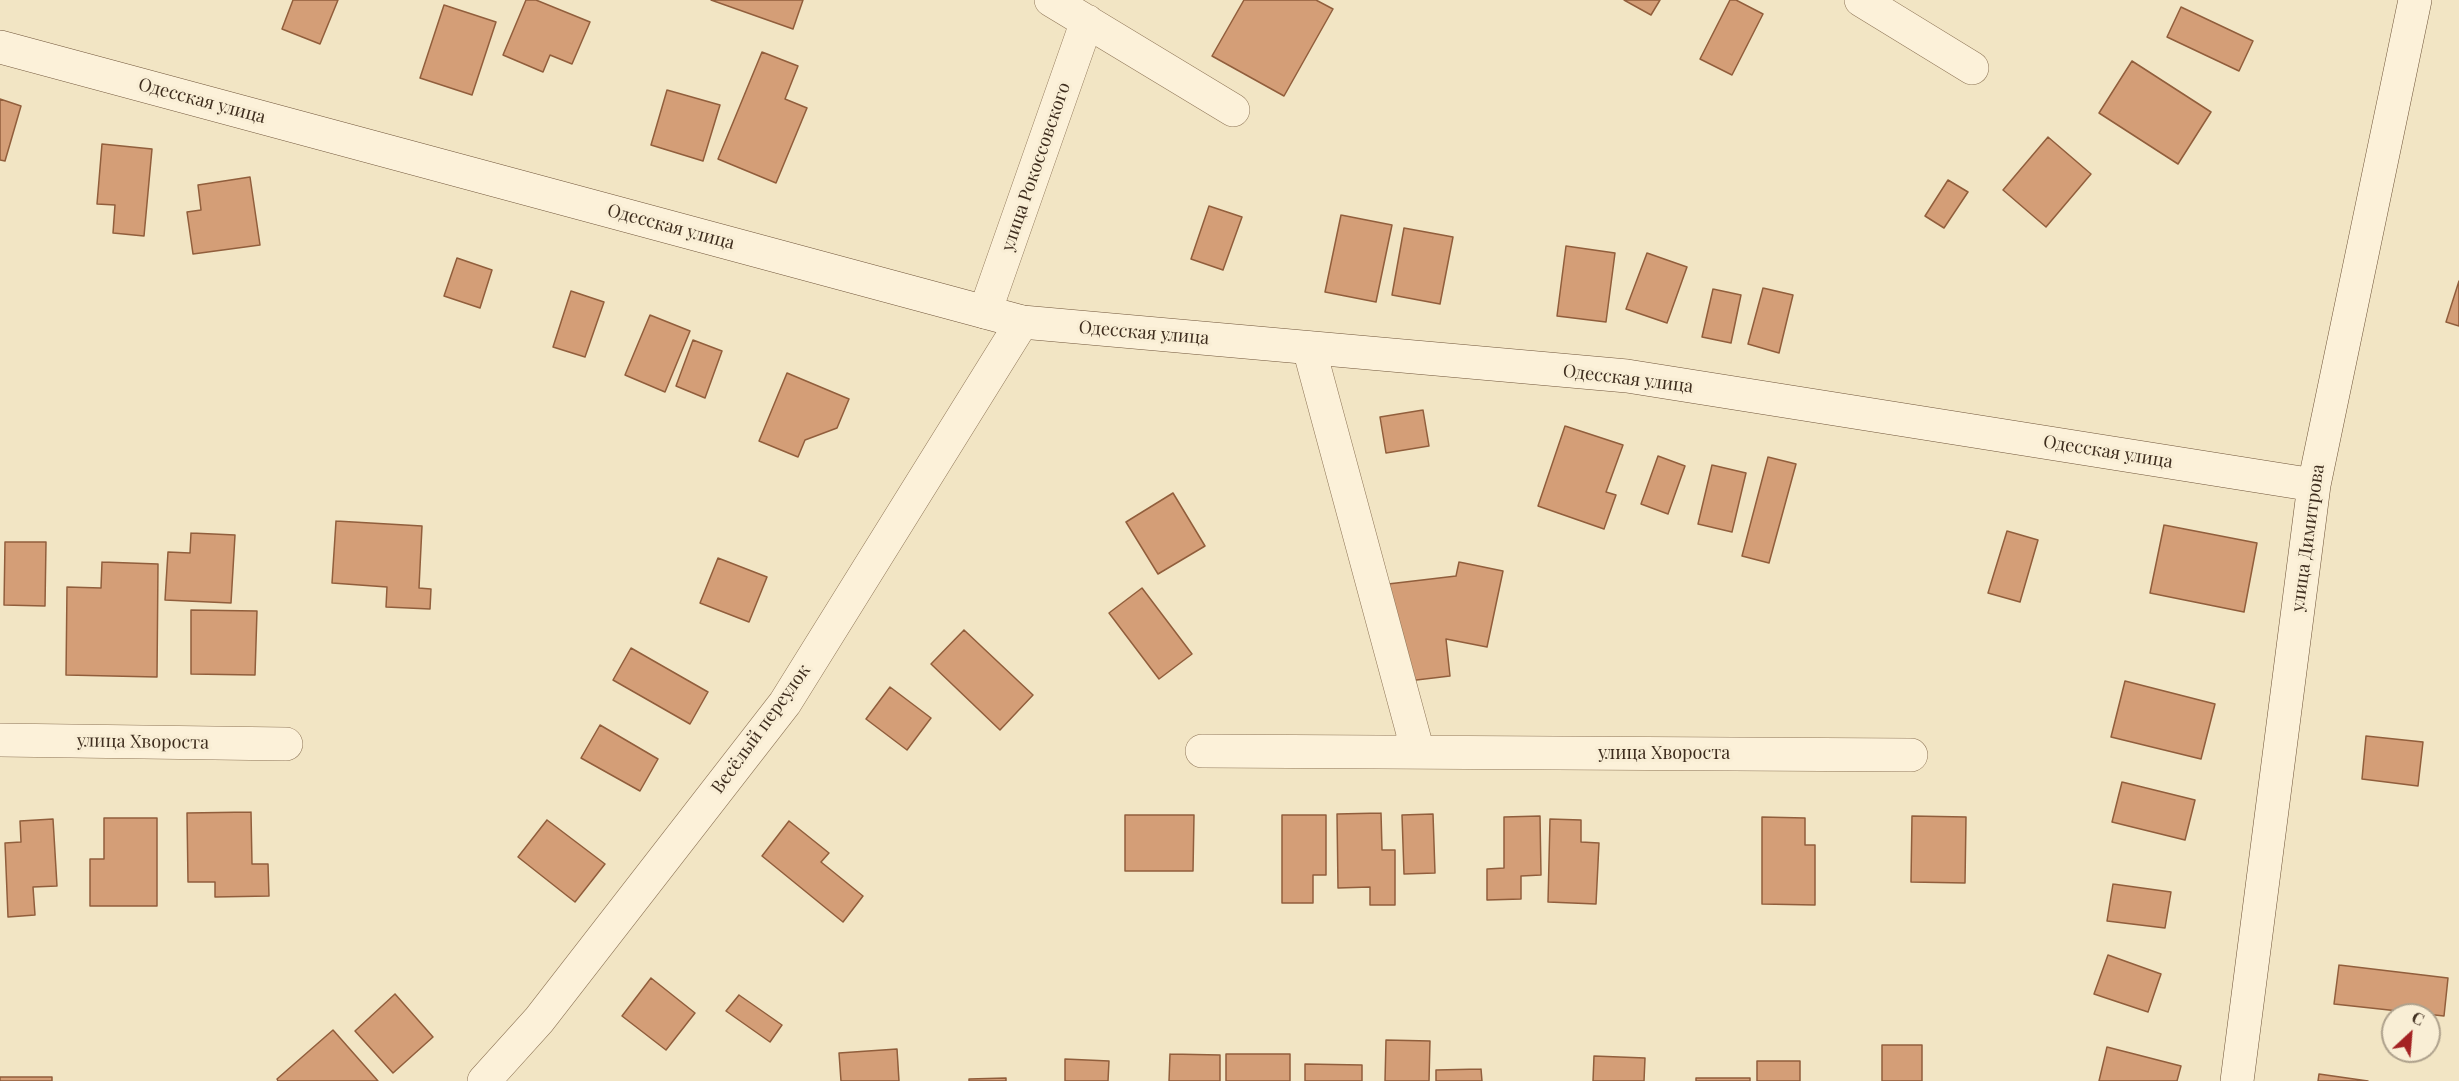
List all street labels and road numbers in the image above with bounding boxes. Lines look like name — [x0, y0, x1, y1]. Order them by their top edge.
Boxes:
street label: Одесская улица — [136, 74, 268, 128]
street label: улица Рокоссовского — [997, 80, 1075, 254]
street label: Одесская улица — [605, 200, 737, 254]
street label: Одесская улица — [1078, 317, 1210, 349]
street label: Одесская улица — [1562, 360, 1694, 398]
street label: Одесская улица — [2042, 431, 2174, 473]
street label: улица Димитрова — [2287, 463, 2329, 613]
street label: Весёлый переулок — [707, 660, 815, 798]
street label: улица Хвороста — [77, 730, 209, 754]
street label: улица Хвороста — [1598, 742, 1730, 764]

